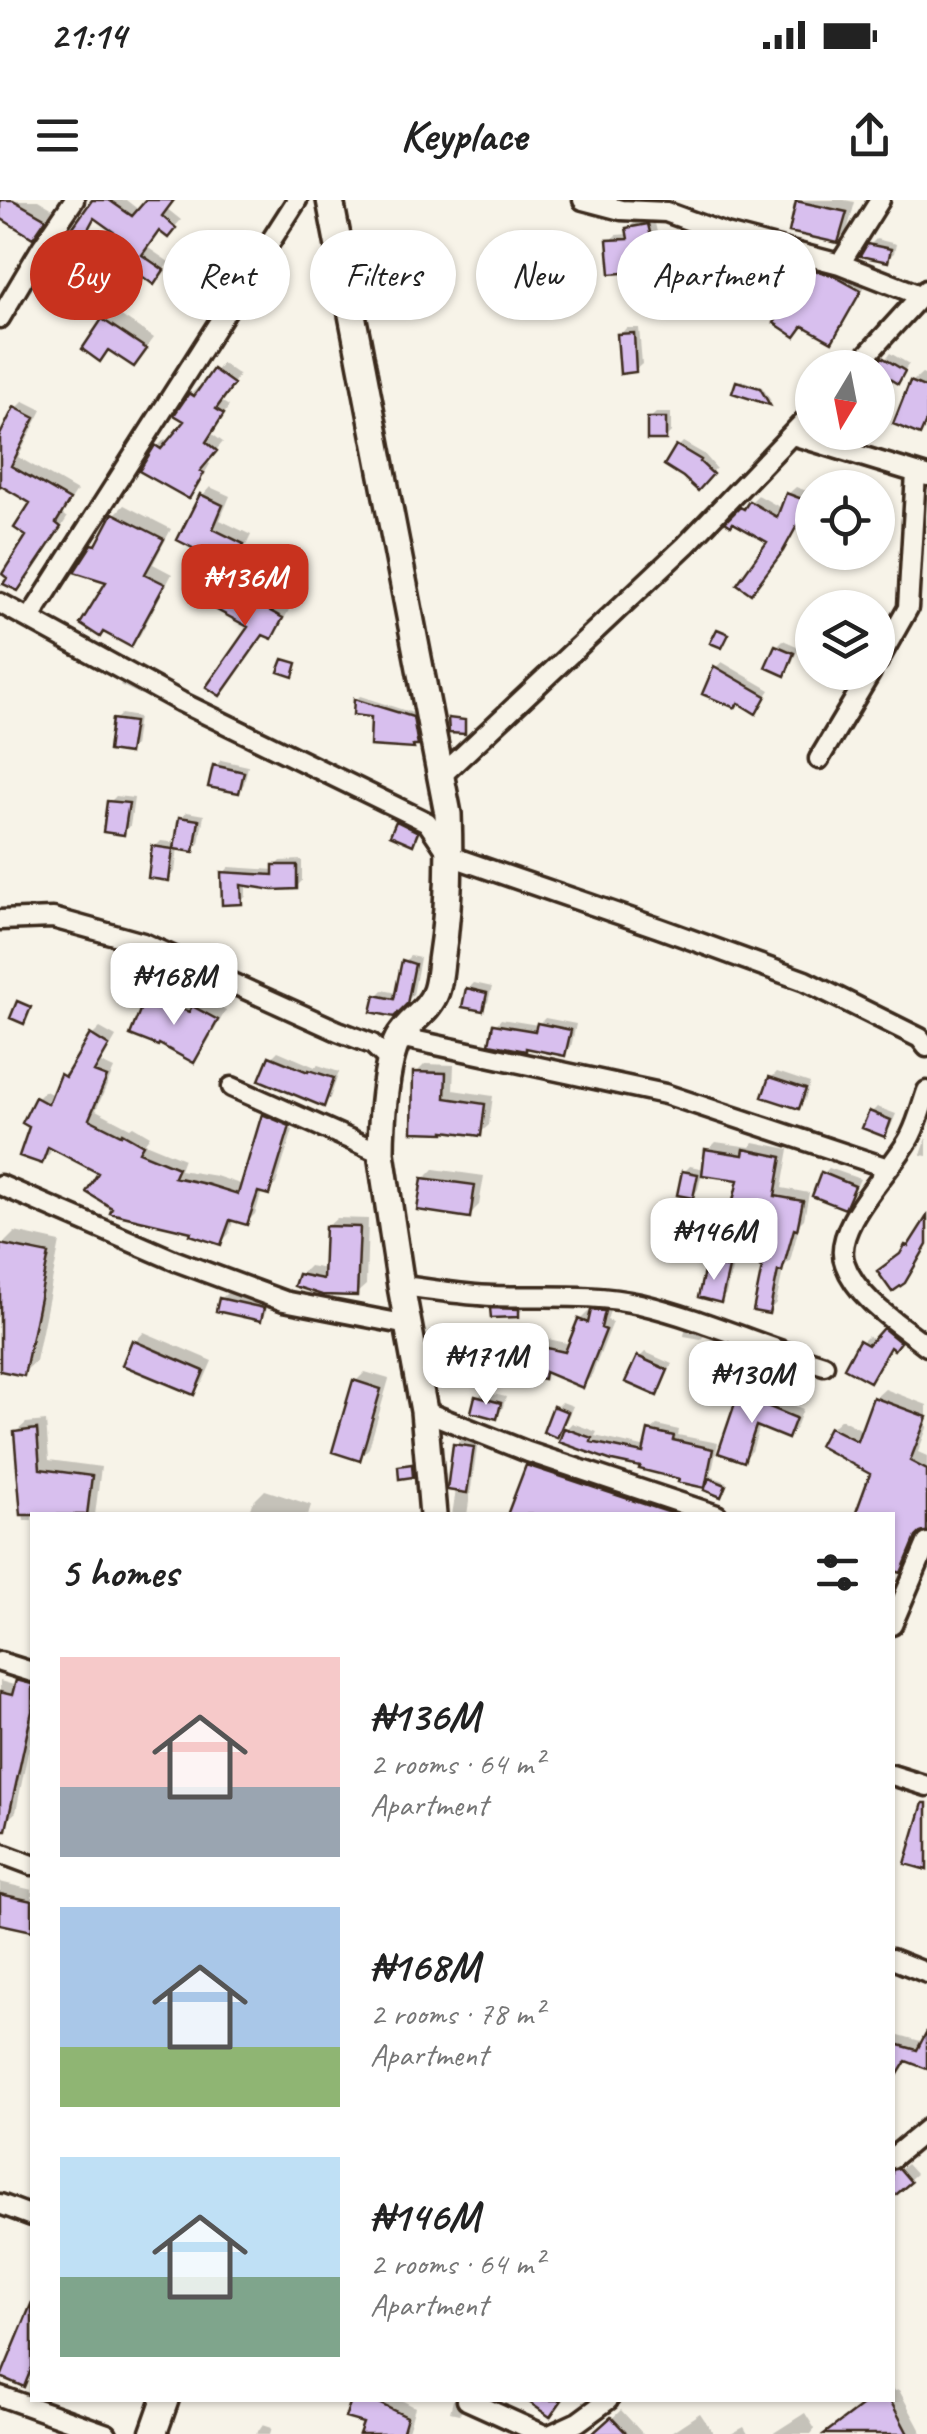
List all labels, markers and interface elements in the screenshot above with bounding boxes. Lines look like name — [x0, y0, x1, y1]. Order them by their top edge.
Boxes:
text: 21:14 — [50, 12, 126, 59]
text: Keyplace — [400, 107, 527, 164]
icon: menu — [30, 108, 85, 163]
icon: share — [842, 108, 897, 163]
chip: Buy — [30, 230, 143, 320]
chip: Rent — [163, 230, 290, 320]
chip: Filters — [310, 230, 456, 320]
chip: New — [476, 230, 597, 320]
chip: Apartment — [617, 230, 816, 320]
north arrow — [795, 350, 895, 450]
map controls — [795, 350, 895, 690]
button: locate — [795, 470, 895, 570]
pin: ₦136M — [175, 544, 315, 629]
text: ₦136M — [203, 556, 287, 597]
button: layers — [795, 590, 895, 690]
pin: ₦168M — [104, 943, 244, 1028]
text: ₦168M — [132, 955, 216, 996]
pin: ₦146M — [644, 1198, 784, 1283]
text: ₦146M — [672, 1210, 756, 1251]
pin: ₦171M — [416, 1323, 556, 1408]
text: ₦171M — [445, 1335, 527, 1376]
pin: ₦130M — [682, 1341, 822, 1426]
text: ₦130M — [711, 1353, 793, 1394]
icon: filters — [810, 1545, 865, 1600]
text: 5 homes — [60, 1546, 178, 1599]
text: ₦136M — [370, 1690, 479, 1743]
icon: home — [140, 1697, 260, 1817]
text: 2 rooms · 64 m² — [370, 1743, 543, 1784]
text: Apartment — [370, 1784, 488, 1825]
text: ₦168M — [370, 1940, 479, 1993]
icon: home — [140, 1947, 260, 2067]
text: 2 rooms · 78 m² — [370, 1993, 543, 2034]
text: Apartment — [370, 2034, 488, 2075]
text: ₦146M — [370, 2190, 479, 2243]
icon: home — [140, 2197, 260, 2317]
text: 2 rooms · 64 m² — [370, 2243, 543, 2284]
text: Apartment — [370, 2284, 488, 2325]

